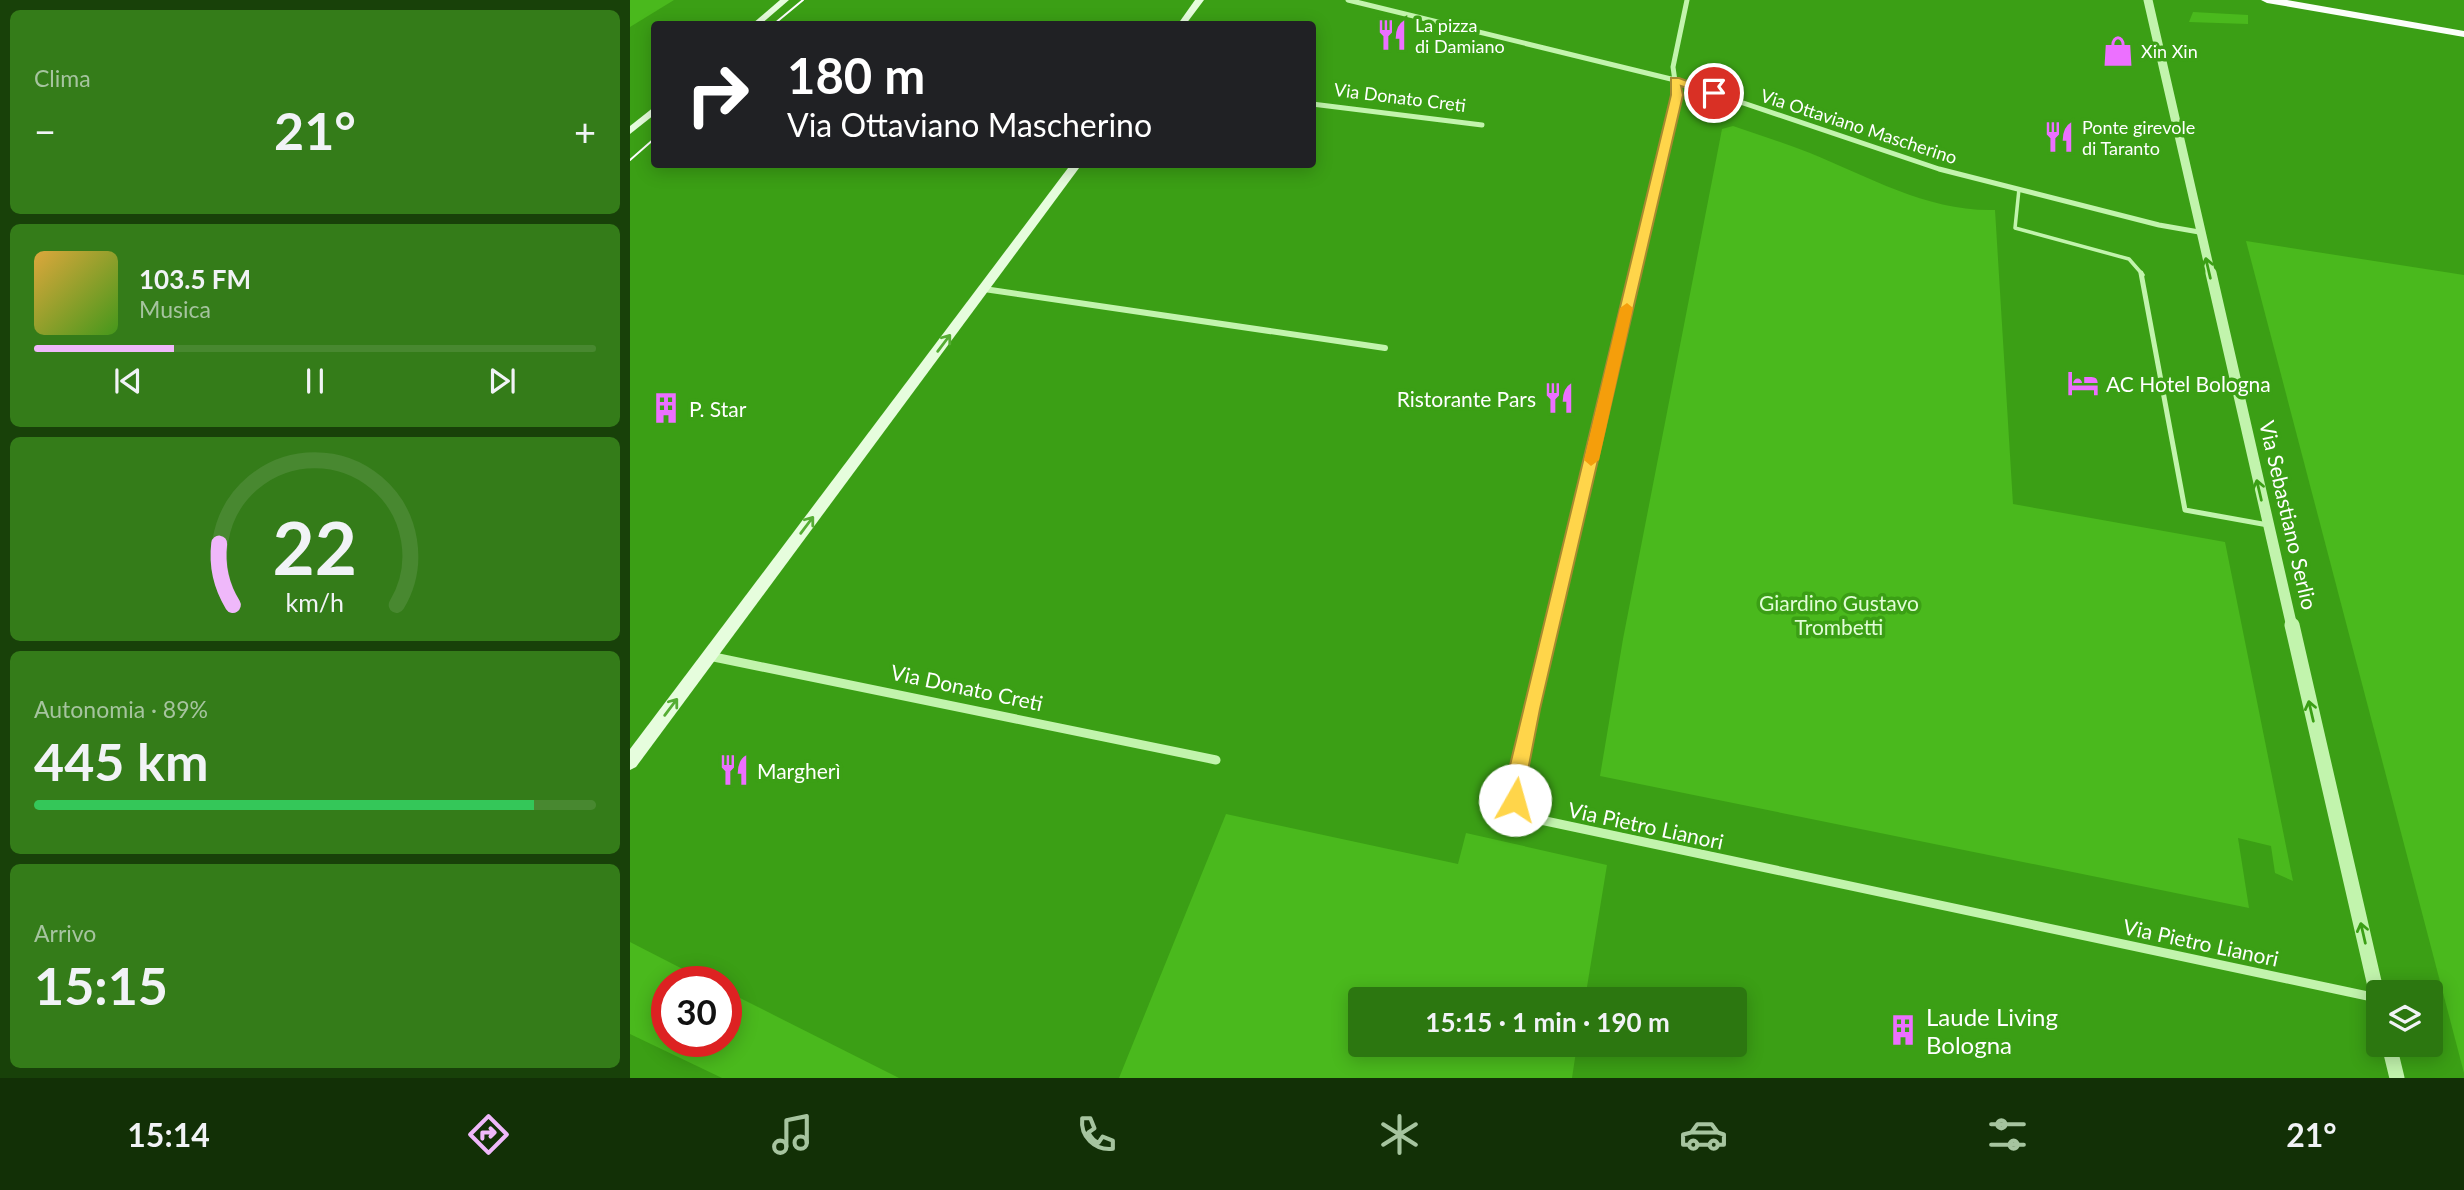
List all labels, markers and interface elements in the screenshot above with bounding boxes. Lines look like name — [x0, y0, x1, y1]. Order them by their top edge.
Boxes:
place label: La pizza di Damiano — [1415, 14, 1505, 57]
restaurant icon: La pizza di Damiano — [1375, 18, 1409, 52]
shop icon: Xin Xin — [2101, 34, 2135, 68]
place label: Xin Xin — [2141, 40, 2198, 62]
text: 180 m — [787, 46, 925, 104]
icon: right — [672, 49, 763, 140]
pin — [1684, 63, 1744, 123]
text: Clima — [34, 64, 91, 92]
icon: arrive — [1695, 74, 1733, 112]
street label: Via Donato Creti — [1333, 78, 1467, 116]
street label: Via Ottaviano Mascherino — [1758, 84, 1960, 168]
text: 21° — [274, 99, 356, 161]
text: Via Ottaviano Mascherino — [787, 105, 1152, 144]
text: − — [34, 108, 56, 154]
text: + — [574, 108, 596, 154]
place label: Ponte girevole di Taranto — [2082, 116, 2195, 159]
restaurant icon: Ponte girevole di Taranto — [2042, 120, 2076, 154]
one-way arrow — [2200, 257, 2214, 280]
text: 103.5 FM — [139, 263, 251, 295]
text: Musica — [139, 295, 211, 323]
one-way arrow — [936, 334, 951, 353]
icon: previous — [109, 362, 147, 400]
icon: pause — [296, 362, 334, 400]
icon: next — [483, 362, 521, 400]
hotel icon: AC Hotel Bologna — [2066, 366, 2100, 400]
place label: AC Hotel Bologna — [2106, 371, 2271, 396]
restaurant icon: Ristorante Pars — [1542, 381, 1576, 415]
place label: Ristorante Pars — [1397, 386, 1536, 411]
building icon: P. Star — [649, 391, 683, 425]
place label: P. Star — [689, 396, 747, 421]
street label: Via Sebastiano Serlio — [2255, 418, 2323, 612]
one-way arrow — [2252, 479, 2266, 502]
text: 22 — [273, 503, 357, 591]
one-way arrow — [800, 516, 815, 535]
text: km/h — [286, 587, 344, 617]
park label: Giardino Gustavo Trombetti — [1759, 590, 1919, 639]
street label: Via Donato Creti — [889, 659, 1045, 715]
text: Autonomia · 89% — [34, 695, 208, 723]
one-way arrow — [664, 698, 678, 717]
one-way arrow — [2304, 700, 2317, 723]
text: 445 km — [34, 730, 208, 792]
restaurant icon: Margherì — [717, 753, 751, 787]
place label: Margherì — [757, 758, 840, 783]
position arrow — [1478, 763, 1552, 837]
street label: Via Pietro Lianori — [1566, 796, 1726, 854]
street label: Via Pietro Lianori — [2121, 913, 2281, 971]
text: Arrivo — [34, 919, 96, 947]
one-way arrow — [2355, 922, 2369, 945]
text: 15:15 — [34, 954, 168, 1016]
speed limit sign: 30 — [651, 966, 742, 1057]
map controls — [2366, 980, 2443, 1057]
button: layers — [2366, 980, 2443, 1057]
place label: Laude Living Bologna — [1926, 1002, 2058, 1059]
text: 15:15 · 1 min · 190 m — [1425, 1006, 1670, 1038]
building icon: Laude Living Bologna — [1886, 1013, 1920, 1047]
icon: directions — [464, 1110, 513, 1159]
icon: music — [768, 1110, 817, 1159]
icon: phone — [1072, 1110, 1121, 1159]
icon: climate — [1375, 1110, 1424, 1159]
icon: car — [1679, 1110, 1728, 1159]
icon: filters — [1983, 1110, 2032, 1159]
text: 15:14 — [127, 1115, 210, 1154]
text: 21° — [2286, 1115, 2337, 1154]

